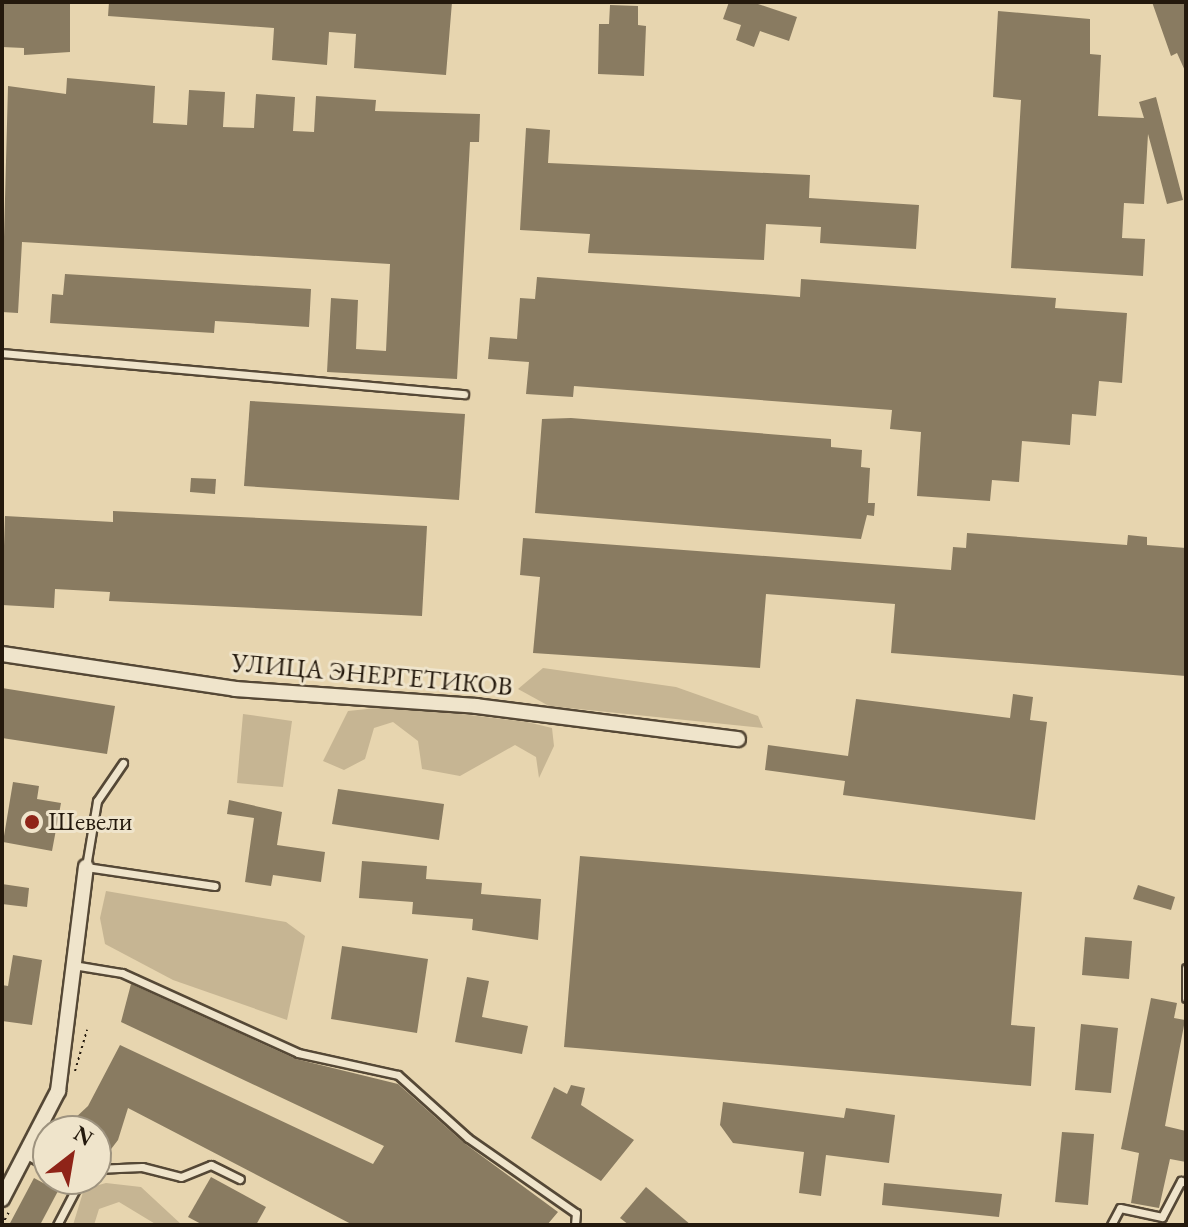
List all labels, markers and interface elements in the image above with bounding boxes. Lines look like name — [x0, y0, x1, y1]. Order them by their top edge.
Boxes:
street label: УЛИЦА ЭНЕРГЕТИКОВ — [230, 647, 514, 703]
place label: Шевели — [48, 806, 132, 838]
marker: Шевели — [23, 813, 41, 831]
north arrow — [32, 1115, 112, 1195]
text: N — [68, 1119, 99, 1153]

